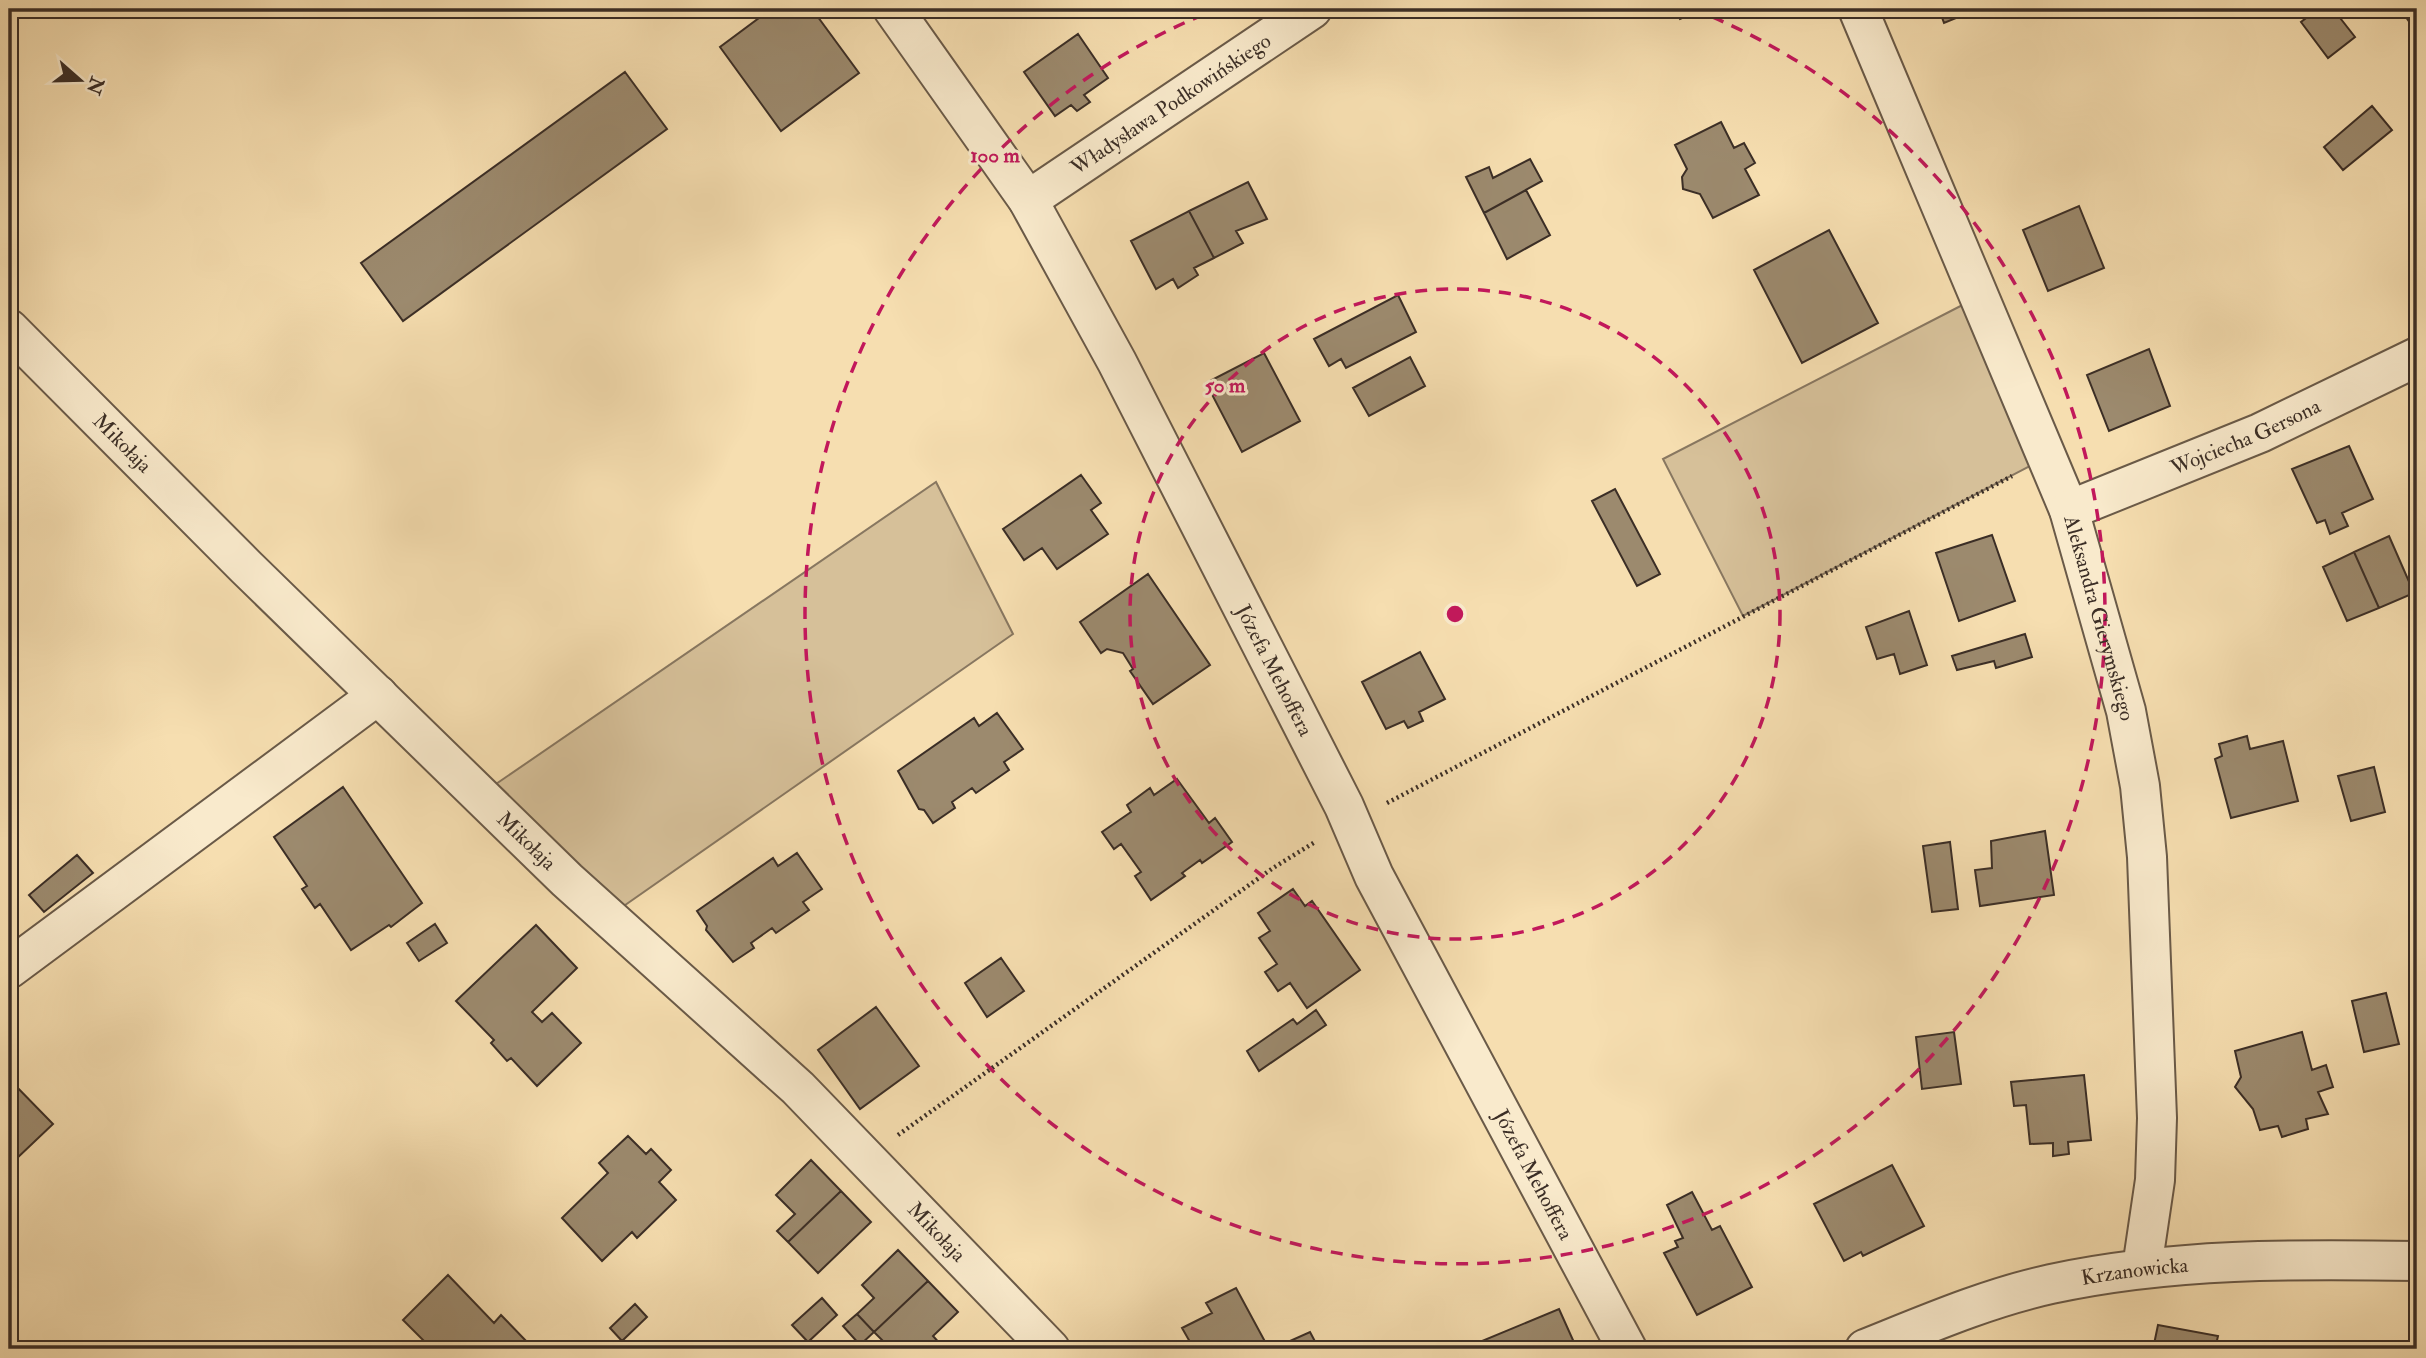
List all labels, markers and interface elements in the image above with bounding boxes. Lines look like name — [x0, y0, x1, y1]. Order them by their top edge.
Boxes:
street label: Władysława Podkowińskiego — [1065, 27, 1276, 182]
north arrow — [46, 46, 116, 116]
text: N — [81, 72, 110, 98]
text: 100 m — [970, 142, 1021, 169]
text: 50 m — [1205, 372, 1246, 399]
street label: Wojciecha Gersona — [2166, 392, 2325, 482]
street label: Mikołaja — [87, 408, 158, 479]
street label: Aleksandra Gierymskiego — [2057, 511, 2141, 723]
street label: Józefa Mehoffera — [1229, 599, 1320, 741]
centre of rings — [1443, 602, 1467, 626]
street label: Mikołaja — [491, 806, 563, 876]
street label: Józefa Mehoffera — [1487, 1104, 1580, 1245]
street label: Mikołaja — [902, 1196, 972, 1268]
street label: Krzanowicka — [2079, 1251, 2189, 1291]

